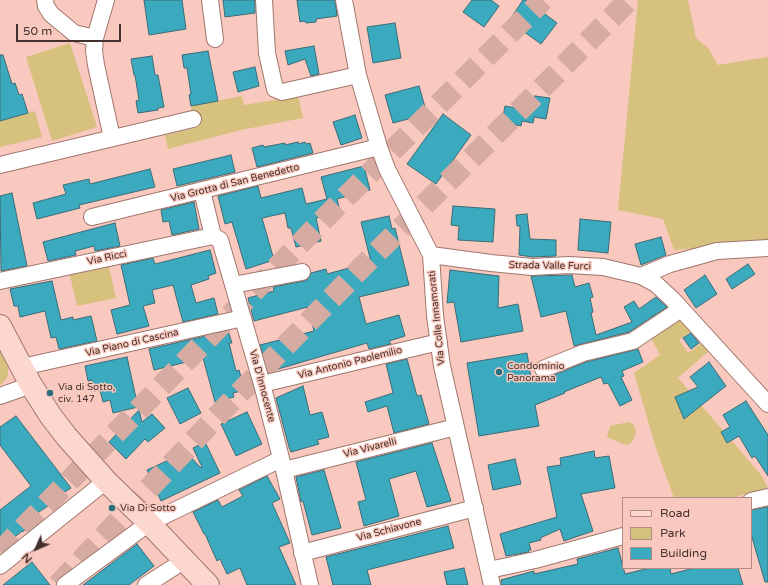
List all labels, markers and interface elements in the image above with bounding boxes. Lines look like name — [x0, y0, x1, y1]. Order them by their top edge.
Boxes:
scale bar — [18, 16, 123, 42]
text: 50 m — [23, 24, 52, 38]
street label: Via Grotta di San Benedetto — [169, 161, 301, 205]
street label: Via Ricci — [86, 248, 128, 268]
street label: Strada Valle Furci — [509, 259, 591, 273]
street label: Via Colle Innamorati — [426, 270, 448, 366]
street label: Via Piano di Cascina — [84, 326, 180, 360]
street label: Via Antonio Paolemilio — [297, 344, 403, 382]
street label: Via D'Innocente — [247, 348, 277, 424]
place label: Condominio Panorama — [507, 360, 565, 384]
marker: Condominio Panorama — [494, 367, 504, 377]
place label: Via di Sotto, civ. 147 — [58, 381, 115, 404]
marker: Via di Sotto, civ. 147 — [45, 388, 55, 398]
street label: Via Vivarelli — [342, 436, 398, 460]
legend — [622, 497, 752, 569]
place label: Via Di Sotto — [120, 502, 176, 514]
marker: Via Di Sotto — [107, 503, 117, 513]
text: Road — [660, 506, 690, 520]
street label: Via Schiavone — [355, 516, 423, 544]
text: Park — [660, 526, 686, 540]
north arrow — [16, 529, 56, 569]
text: Building — [660, 546, 707, 560]
text: N — [19, 550, 35, 566]

